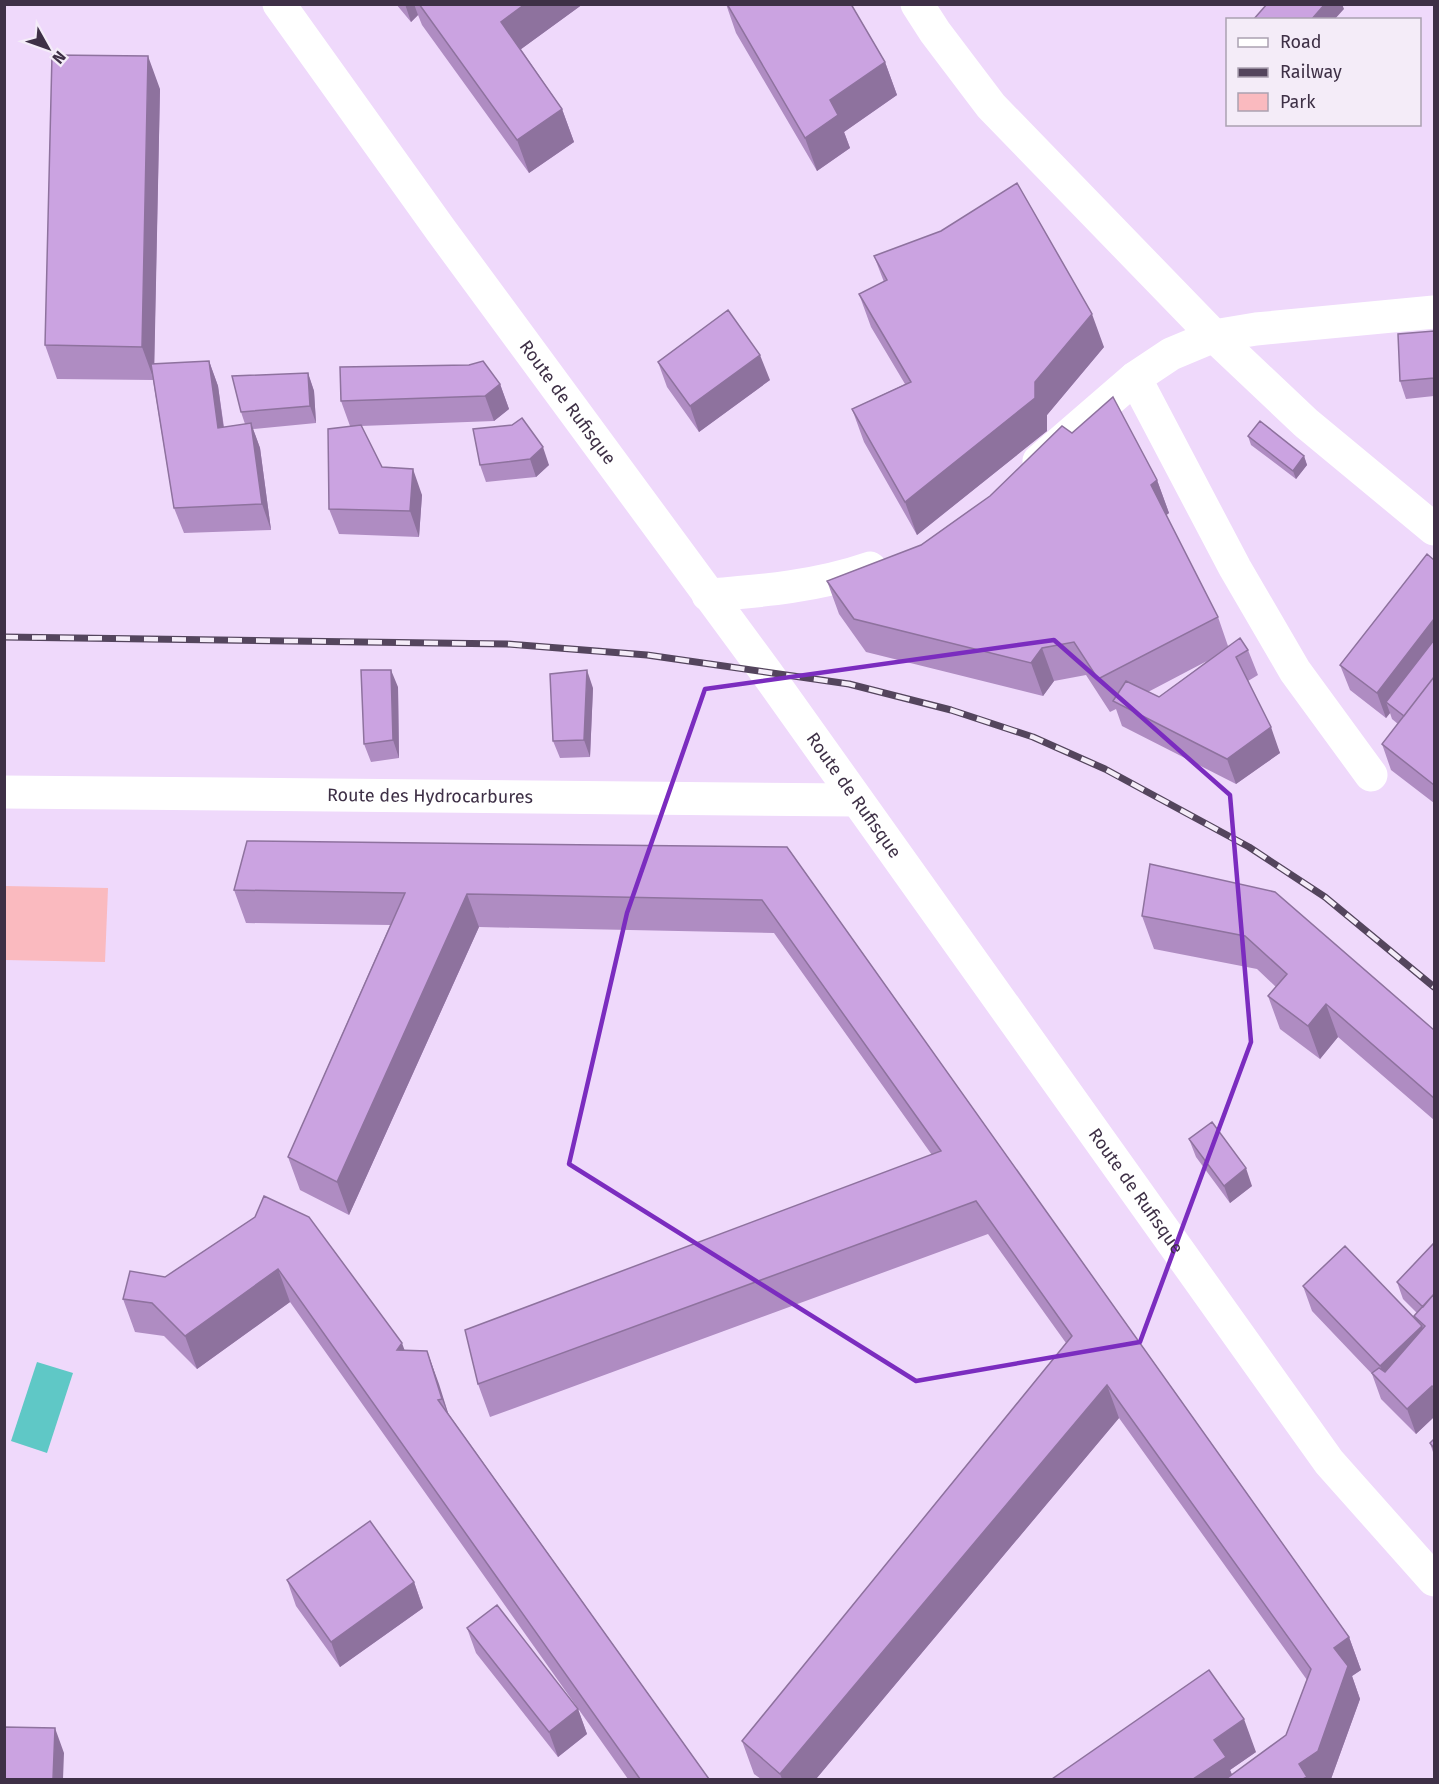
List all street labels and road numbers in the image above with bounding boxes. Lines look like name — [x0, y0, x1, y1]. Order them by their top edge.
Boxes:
street label: Route de Rufisque — [515, 336, 621, 469]
street label: Route de Rufisque — [802, 728, 906, 862]
street label: Route des Hydrocarbures — [327, 784, 533, 808]
street label: Route de Rufisque — [1084, 1124, 1188, 1258]

